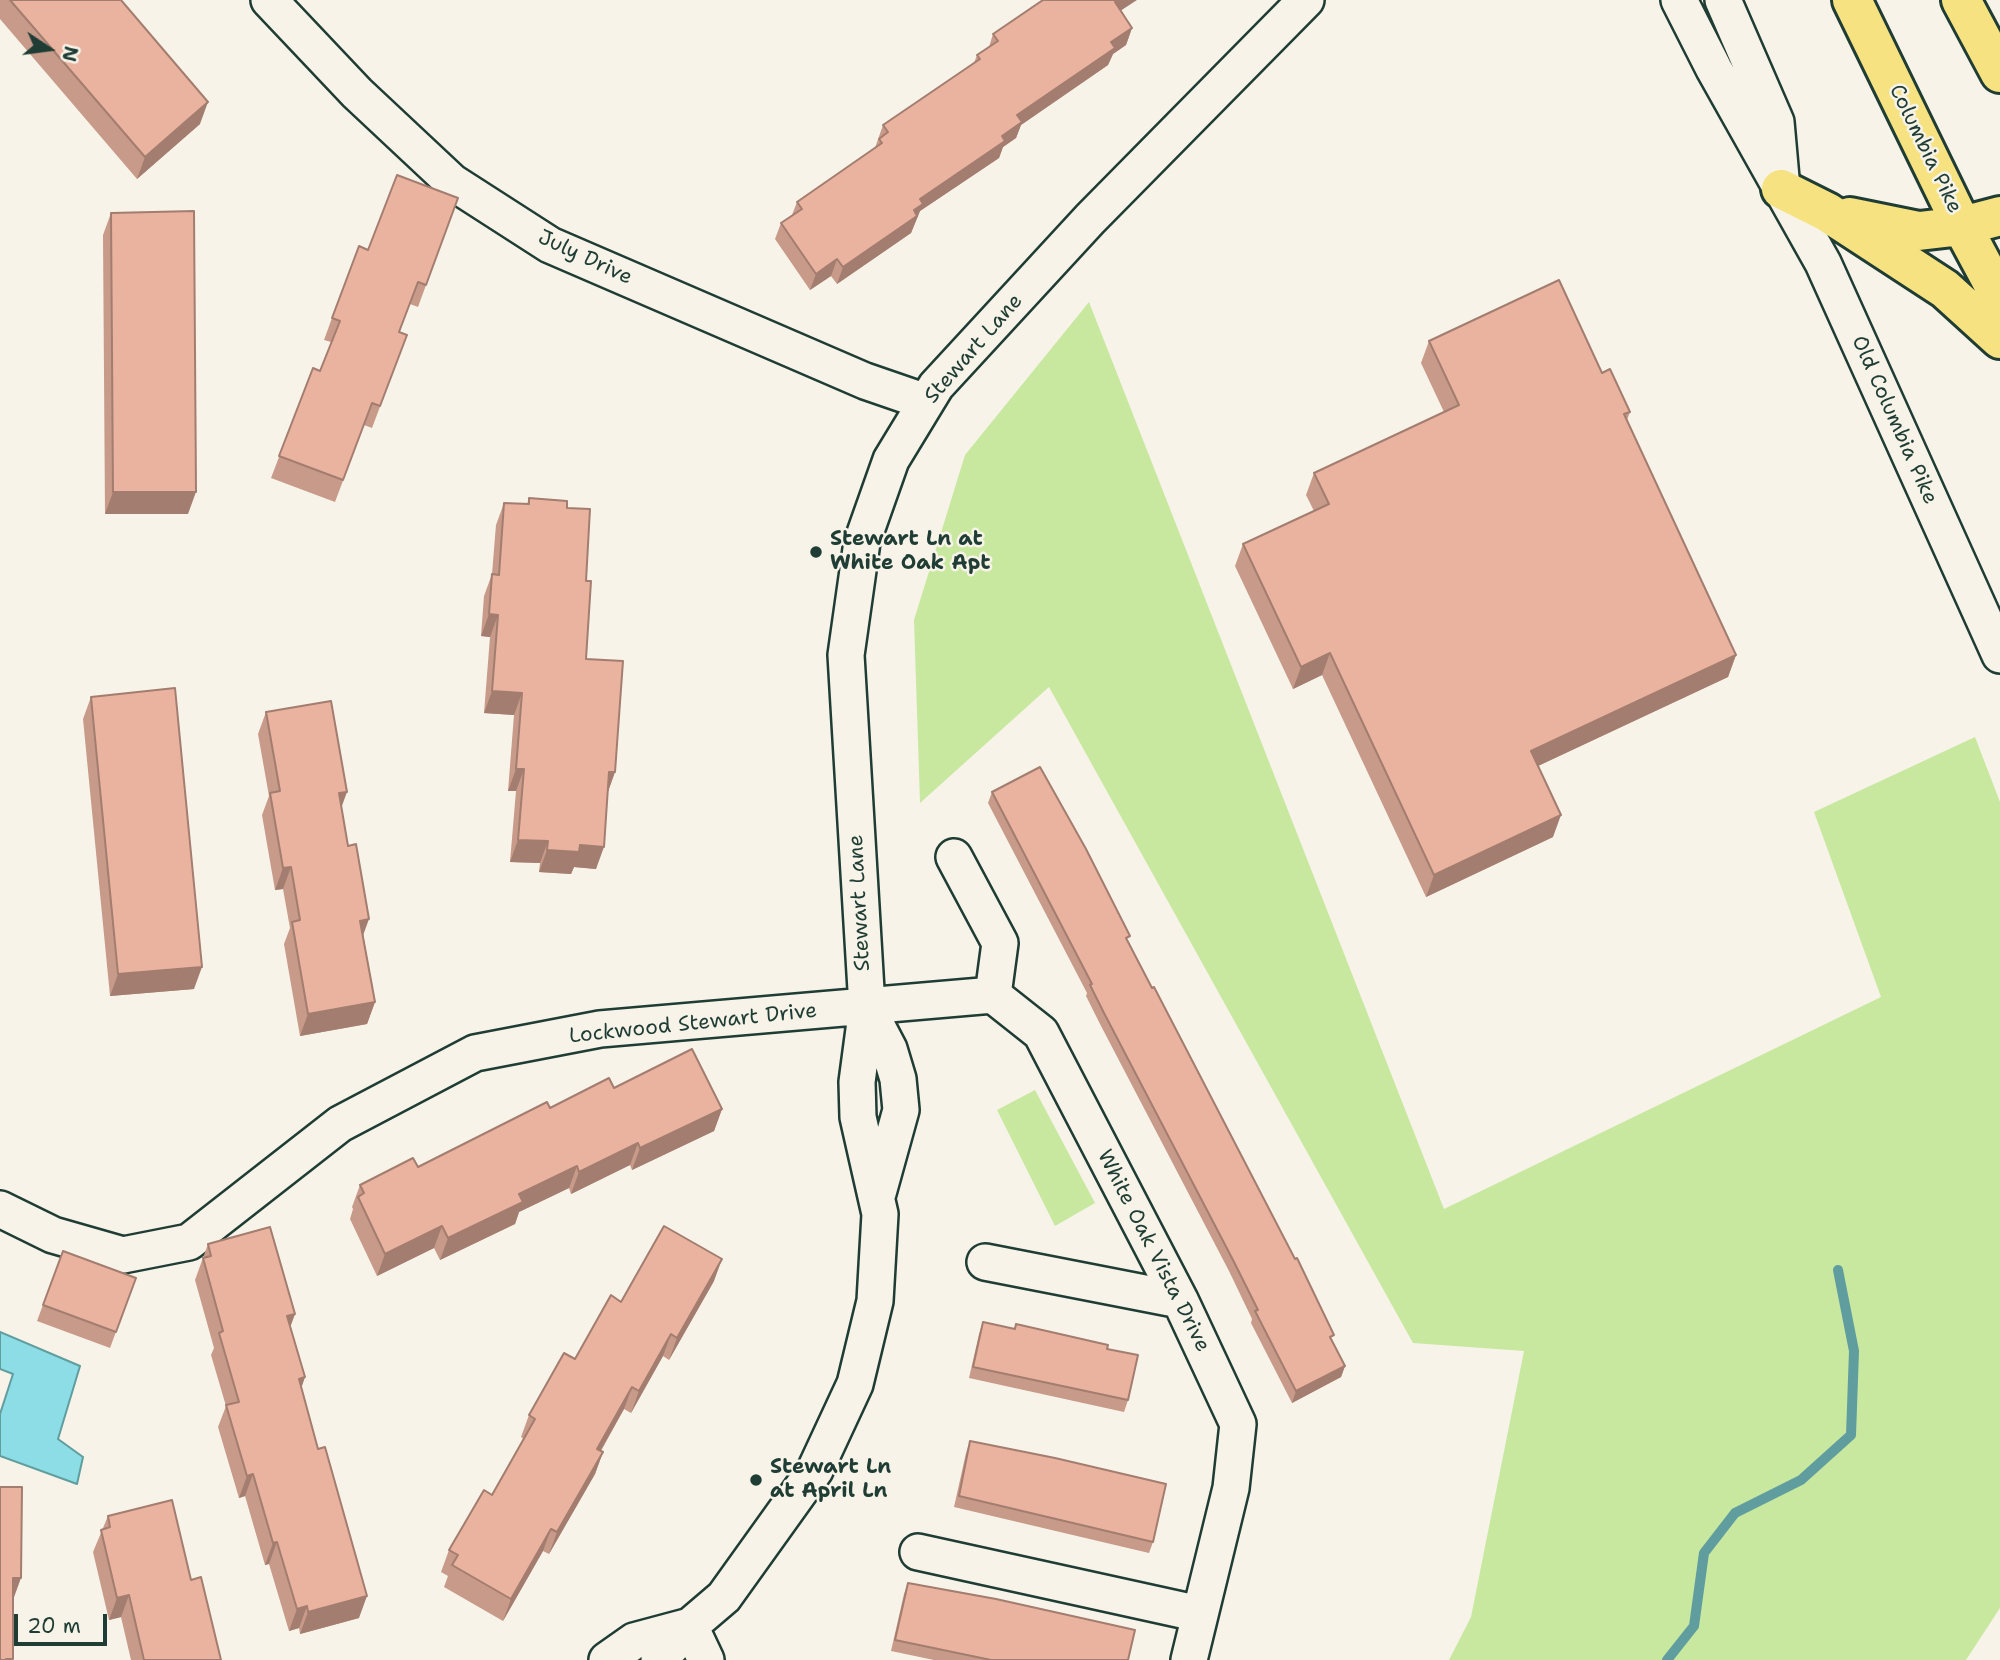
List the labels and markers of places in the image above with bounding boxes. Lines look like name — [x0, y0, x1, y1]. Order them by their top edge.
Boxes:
place label: Stewart Ln at White Oak Apt — [830, 527, 991, 577]
marker: Stewart Ln at White Oak Apt — [808, 544, 824, 560]
place label: Stewart Ln at April Ln — [770, 1455, 891, 1505]
marker: Stewart Ln at April Ln — [748, 1472, 764, 1488]

